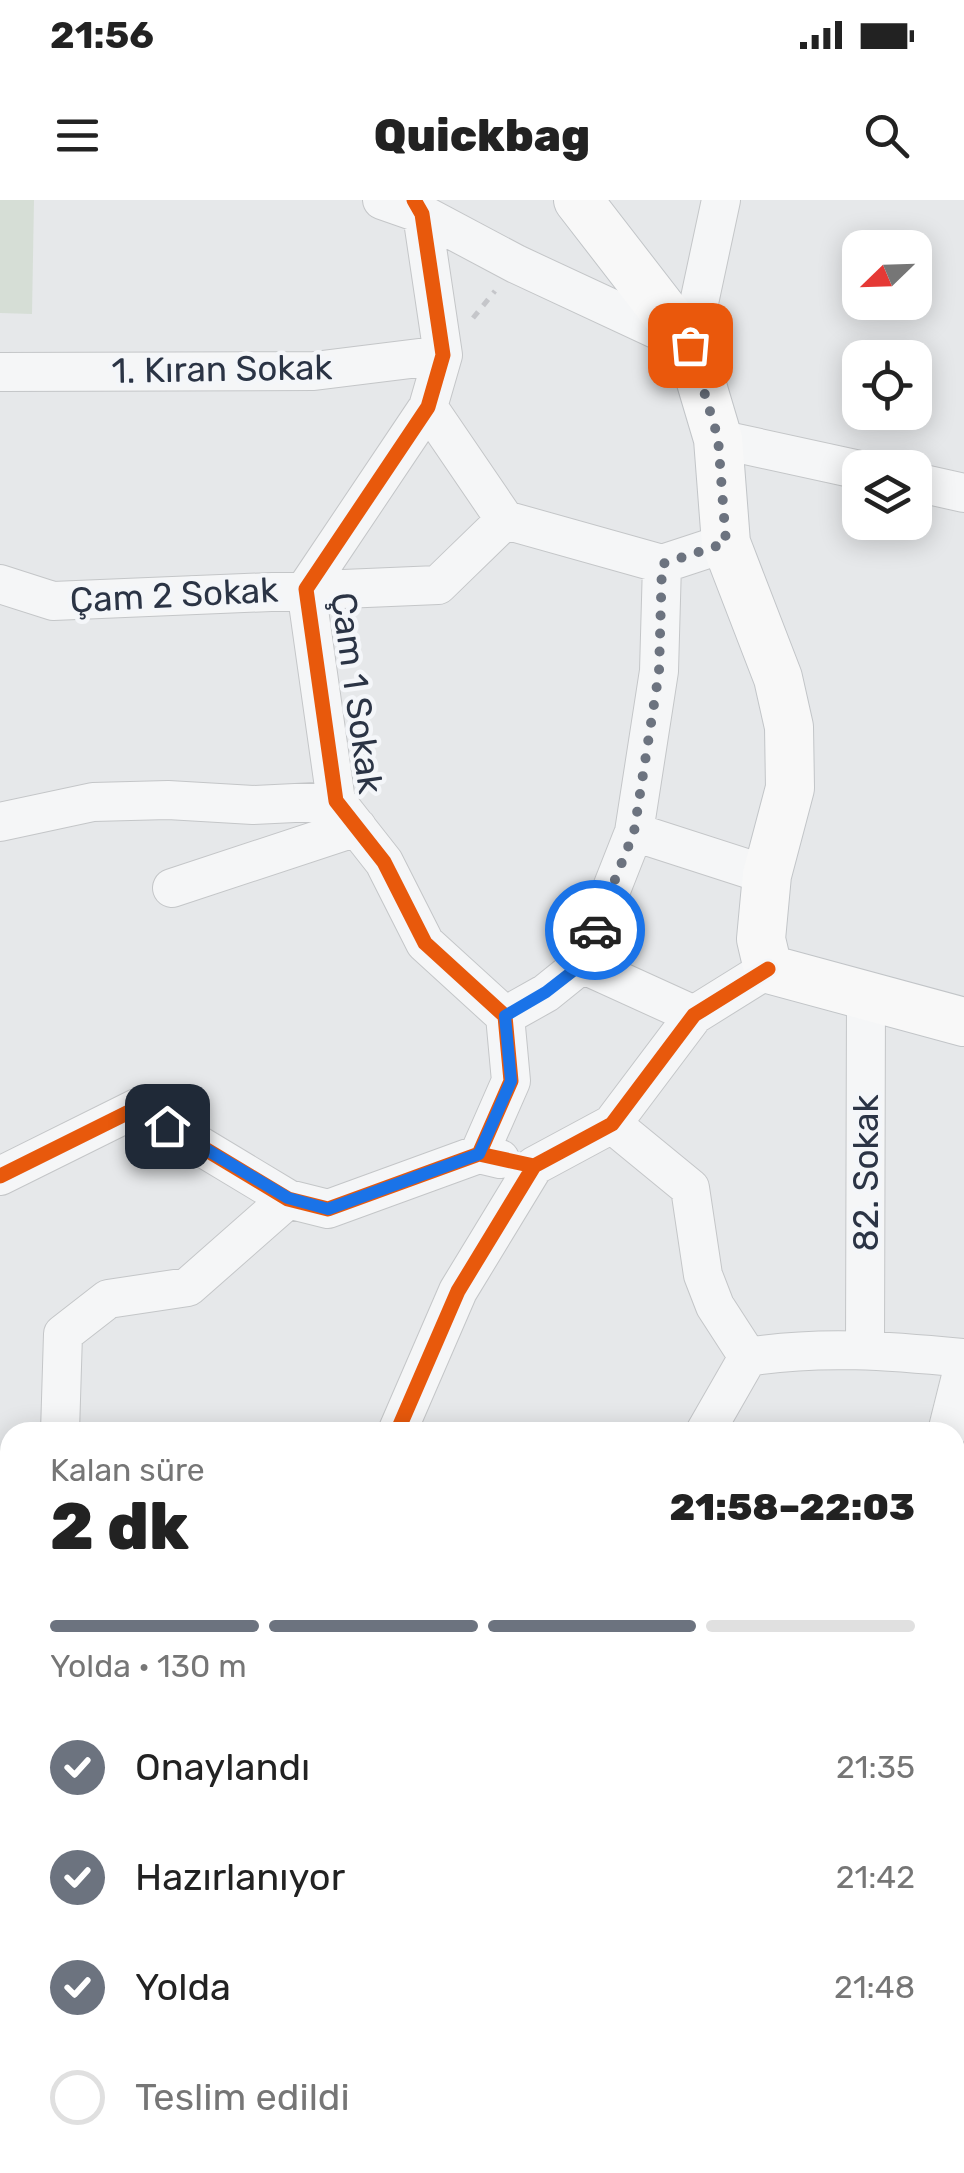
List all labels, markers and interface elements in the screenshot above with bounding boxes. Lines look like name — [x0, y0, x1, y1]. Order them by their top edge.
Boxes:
text: 21:56 — [50, 12, 154, 58]
icon: menu — [50, 108, 105, 163]
icon: search — [859, 108, 914, 163]
text: Quickbag — [374, 109, 590, 162]
north arrow — [842, 230, 932, 320]
map controls — [842, 230, 932, 540]
pin — [648, 303, 733, 388]
icon: bag — [663, 318, 718, 373]
button: locate — [842, 340, 932, 430]
street label: 1. Kıran Sokak — [111, 346, 333, 392]
button: layers — [842, 450, 932, 540]
street label: Çam 2 Sokak — [69, 569, 279, 621]
street label: Çam 1 Sokak — [322, 590, 392, 796]
courier — [545, 880, 645, 980]
icon: car — [568, 903, 623, 958]
pin — [125, 1084, 210, 1169]
street label: 82. Sokak — [845, 1094, 887, 1252]
icon: home — [140, 1099, 195, 1154]
text: Kalan süre — [50, 1451, 205, 1489]
text: 21:58–22:03 — [670, 1484, 915, 1530]
text: 2 dk — [50, 1488, 189, 1565]
text: Yolda · 130 m — [50, 1647, 247, 1685]
icon: check — [50, 1740, 105, 1795]
text: Onaylandı — [135, 1744, 310, 1790]
text: 21:35 — [836, 1748, 915, 1786]
icon: check — [50, 1850, 105, 1905]
text: Hazırlanıyor — [135, 1854, 345, 1900]
text: 21:42 — [836, 1858, 915, 1896]
icon: check — [50, 1960, 105, 2015]
text: Yolda — [135, 1964, 231, 2010]
text: 21:48 — [834, 1968, 915, 2006]
text: Teslim edildi — [135, 2074, 350, 2120]

